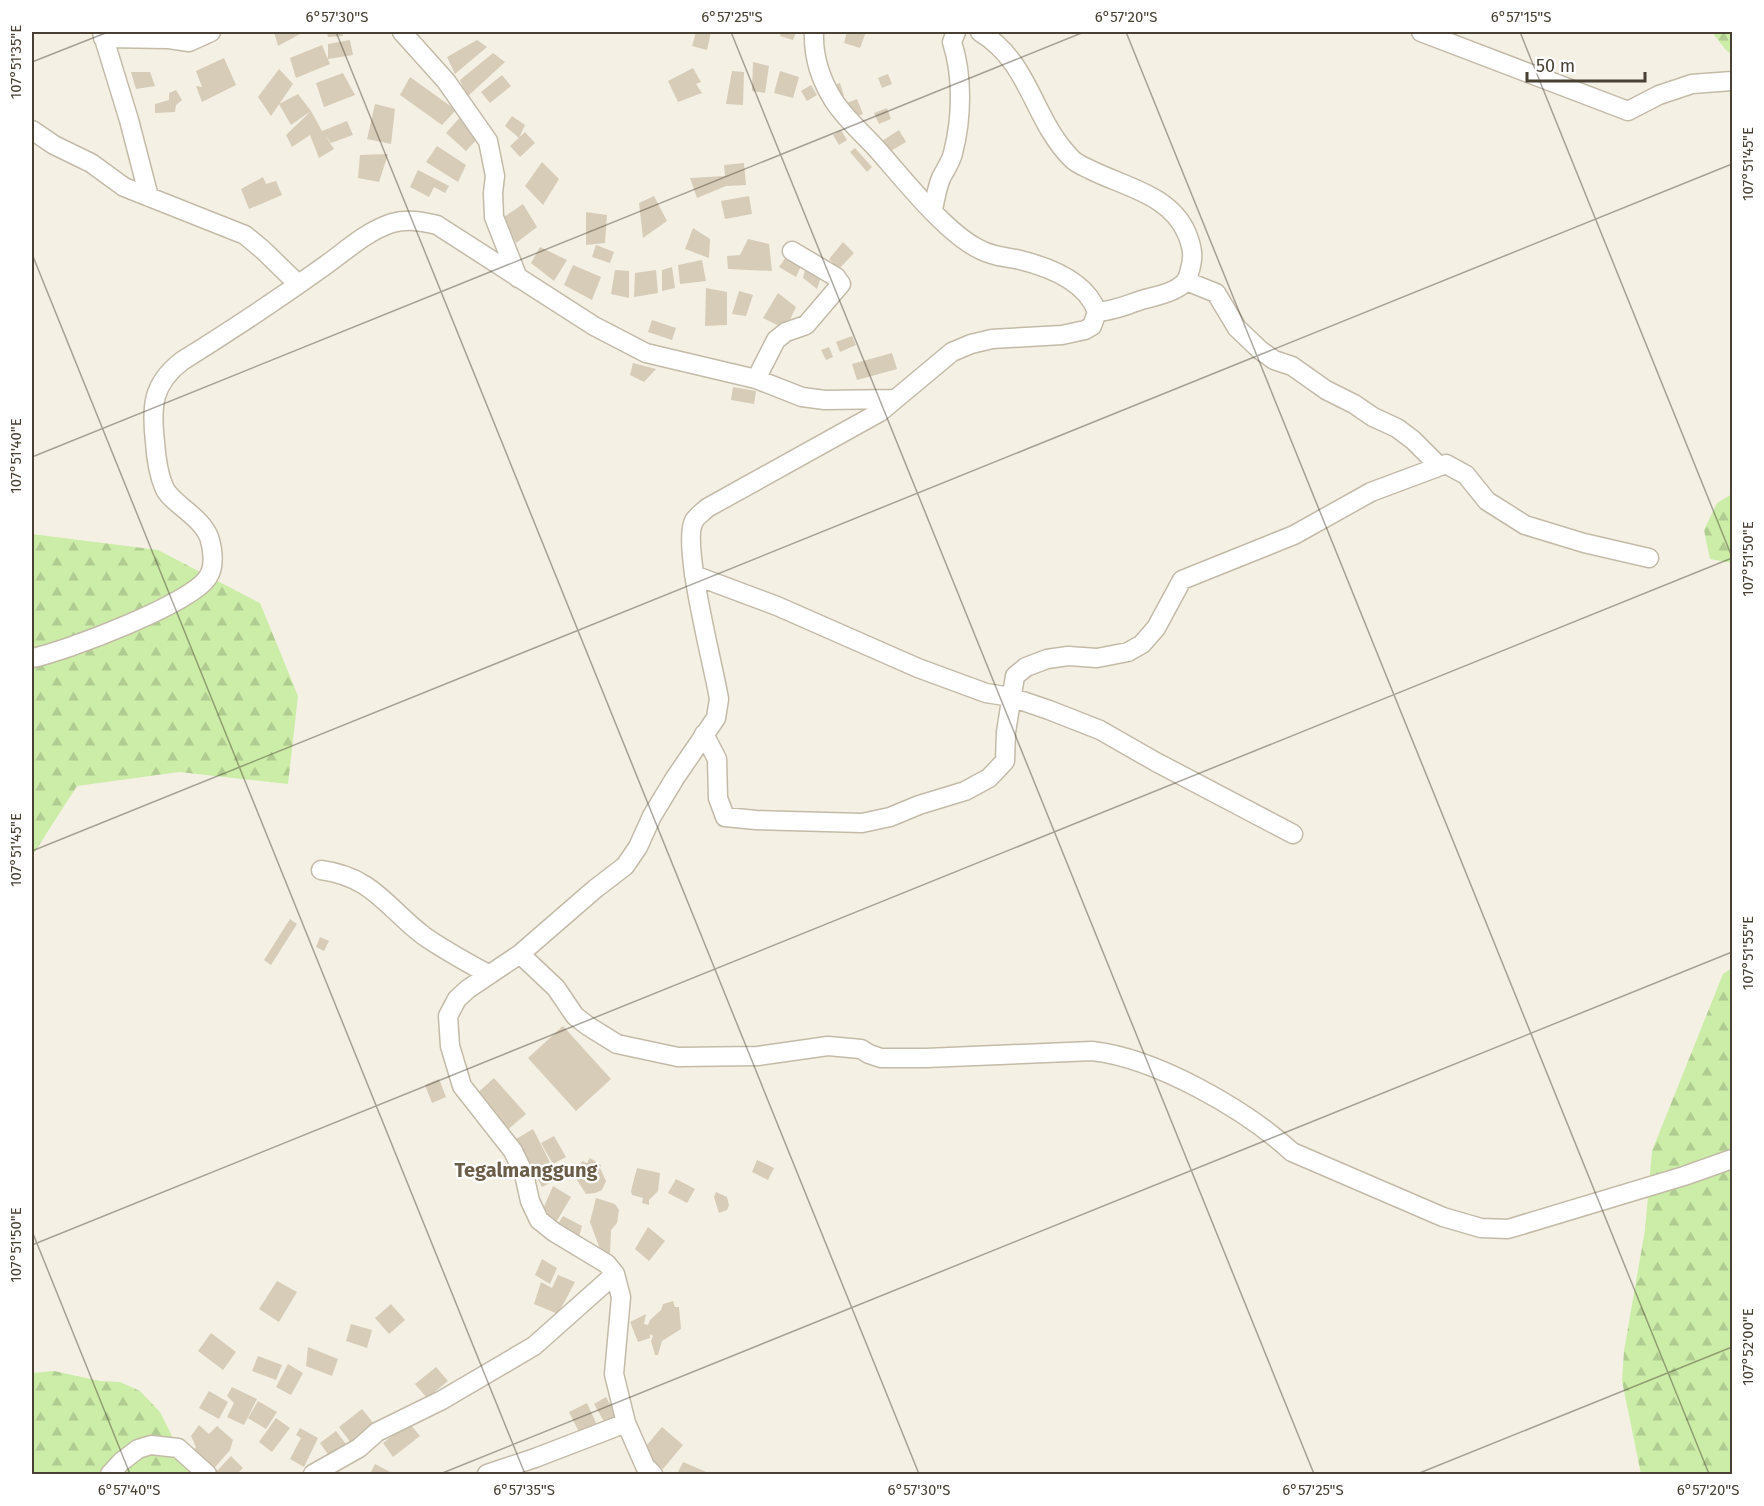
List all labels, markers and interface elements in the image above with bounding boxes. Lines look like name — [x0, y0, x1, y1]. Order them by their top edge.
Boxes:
text: 6°57'30"S — [306, 8, 368, 26]
text: 6°57'25"S — [701, 8, 763, 26]
text: 6°57'20"S — [1095, 8, 1157, 26]
text: 6°57'15"S — [1491, 8, 1551, 26]
text: 107°51'35"E — [7, 25, 25, 99]
scale bar — [1527, 45, 1646, 83]
text: 50 m — [1536, 55, 1575, 77]
text: 107°51'45"E — [1739, 127, 1757, 201]
text: 107°51'40"E — [7, 418, 25, 494]
text: 107°51'50"E — [1739, 521, 1757, 597]
text: 107°51'45"E — [7, 813, 25, 887]
text: 107°51'55"E — [1739, 916, 1757, 990]
district label: Tegalmanggung — [454, 1158, 599, 1182]
text: 107°51'50"E — [7, 1207, 25, 1283]
text: 107°52'00"E — [1739, 1308, 1757, 1386]
text: 6°57'40"S — [98, 1481, 160, 1499]
text: 6°57'35"S — [493, 1481, 555, 1499]
text: 6°57'30"S — [888, 1481, 950, 1499]
text: 6°57'25"S — [1282, 1481, 1344, 1499]
text: 6°57'20"S — [1677, 1481, 1739, 1499]

